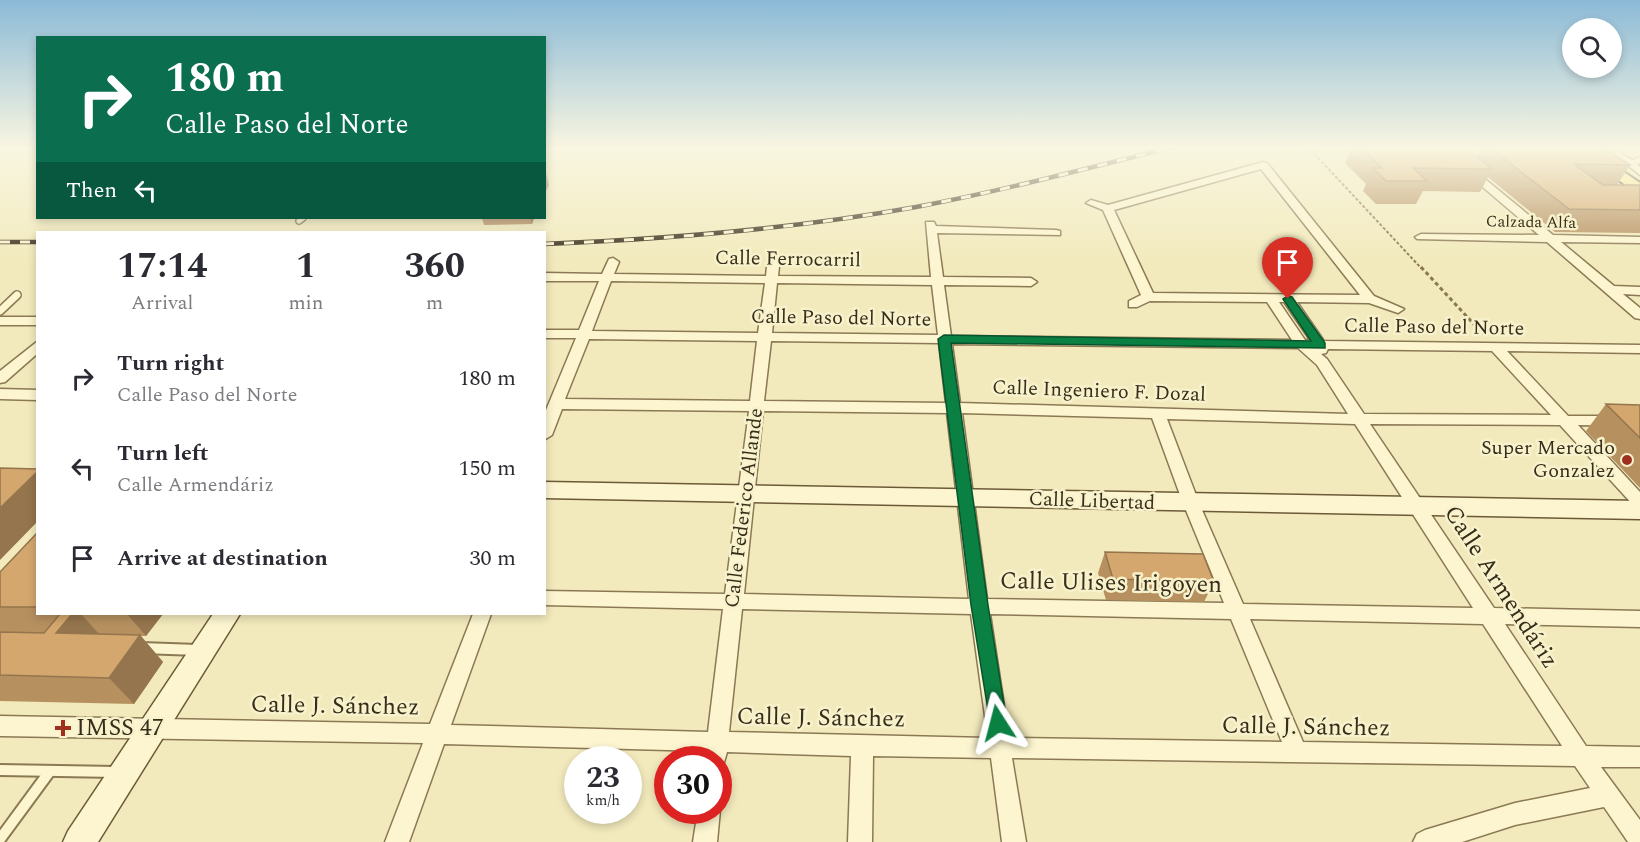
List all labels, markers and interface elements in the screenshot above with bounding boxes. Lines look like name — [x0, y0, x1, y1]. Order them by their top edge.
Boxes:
map controls — [1562, 18, 1622, 78]
button: search — [1562, 18, 1622, 78]
text: 180 m — [165, 47, 284, 110]
icon: right — [66, 60, 144, 138]
text: Calle Paso del Norte — [165, 104, 409, 146]
text: Then — [66, 174, 117, 207]
icon: left — [129, 174, 162, 207]
street label: Calzada Alfa — [1486, 209, 1576, 235]
pin — [1262, 237, 1313, 299]
text: 17:14 — [117, 239, 207, 294]
text: 1 — [296, 239, 316, 294]
text: 360 — [404, 239, 465, 294]
street label: Calle Ferrocarril — [715, 243, 861, 275]
icon: arrive — [1271, 246, 1304, 279]
text: Arrival — [131, 288, 193, 318]
text: min — [288, 288, 323, 318]
text: m — [426, 288, 443, 318]
street label: Calle Paso del Norte — [751, 301, 931, 335]
street label: Calle Paso del Norte — [1344, 310, 1524, 344]
text: Turn right — [117, 347, 224, 380]
icon: right — [66, 362, 99, 395]
text: 180 m — [459, 362, 516, 395]
street label: Calle Ingeniero F. Dozal — [992, 372, 1206, 410]
text: Calle Paso del Norte — [117, 380, 297, 410]
street label: Calle Federico Allande — [717, 406, 771, 610]
place label: Super Mercado Gonzalez — [1481, 433, 1615, 486]
text: Turn left — [117, 437, 209, 470]
icon: left — [66, 452, 99, 485]
text: 150 m — [459, 452, 516, 485]
marker: Super Mercado Gonzalez — [1620, 453, 1634, 467]
text: Calle Armendáriz — [117, 470, 274, 500]
street label: Calle Libertad — [1028, 484, 1156, 518]
street label: Calle Armendáriz — [1435, 498, 1567, 676]
icon: arrive — [66, 542, 99, 575]
text: Arrive at destination — [117, 542, 328, 575]
text: 30 m — [470, 542, 516, 575]
street label: Calle Ulises Irigoyen — [1000, 563, 1222, 603]
street label: Calle J. Sánchez — [250, 687, 420, 725]
position arrow — [966, 691, 1030, 755]
street label: Calle J. Sánchez — [736, 699, 906, 737]
street label: Calle J. Sánchez — [1221, 708, 1391, 746]
place label: IMSS 47 — [76, 710, 164, 746]
marker: IMSS 47 — [54, 719, 72, 737]
speed limit sign: 30 — [654, 746, 732, 824]
text: 23 — [586, 755, 620, 801]
text: km/h — [586, 789, 620, 812]

